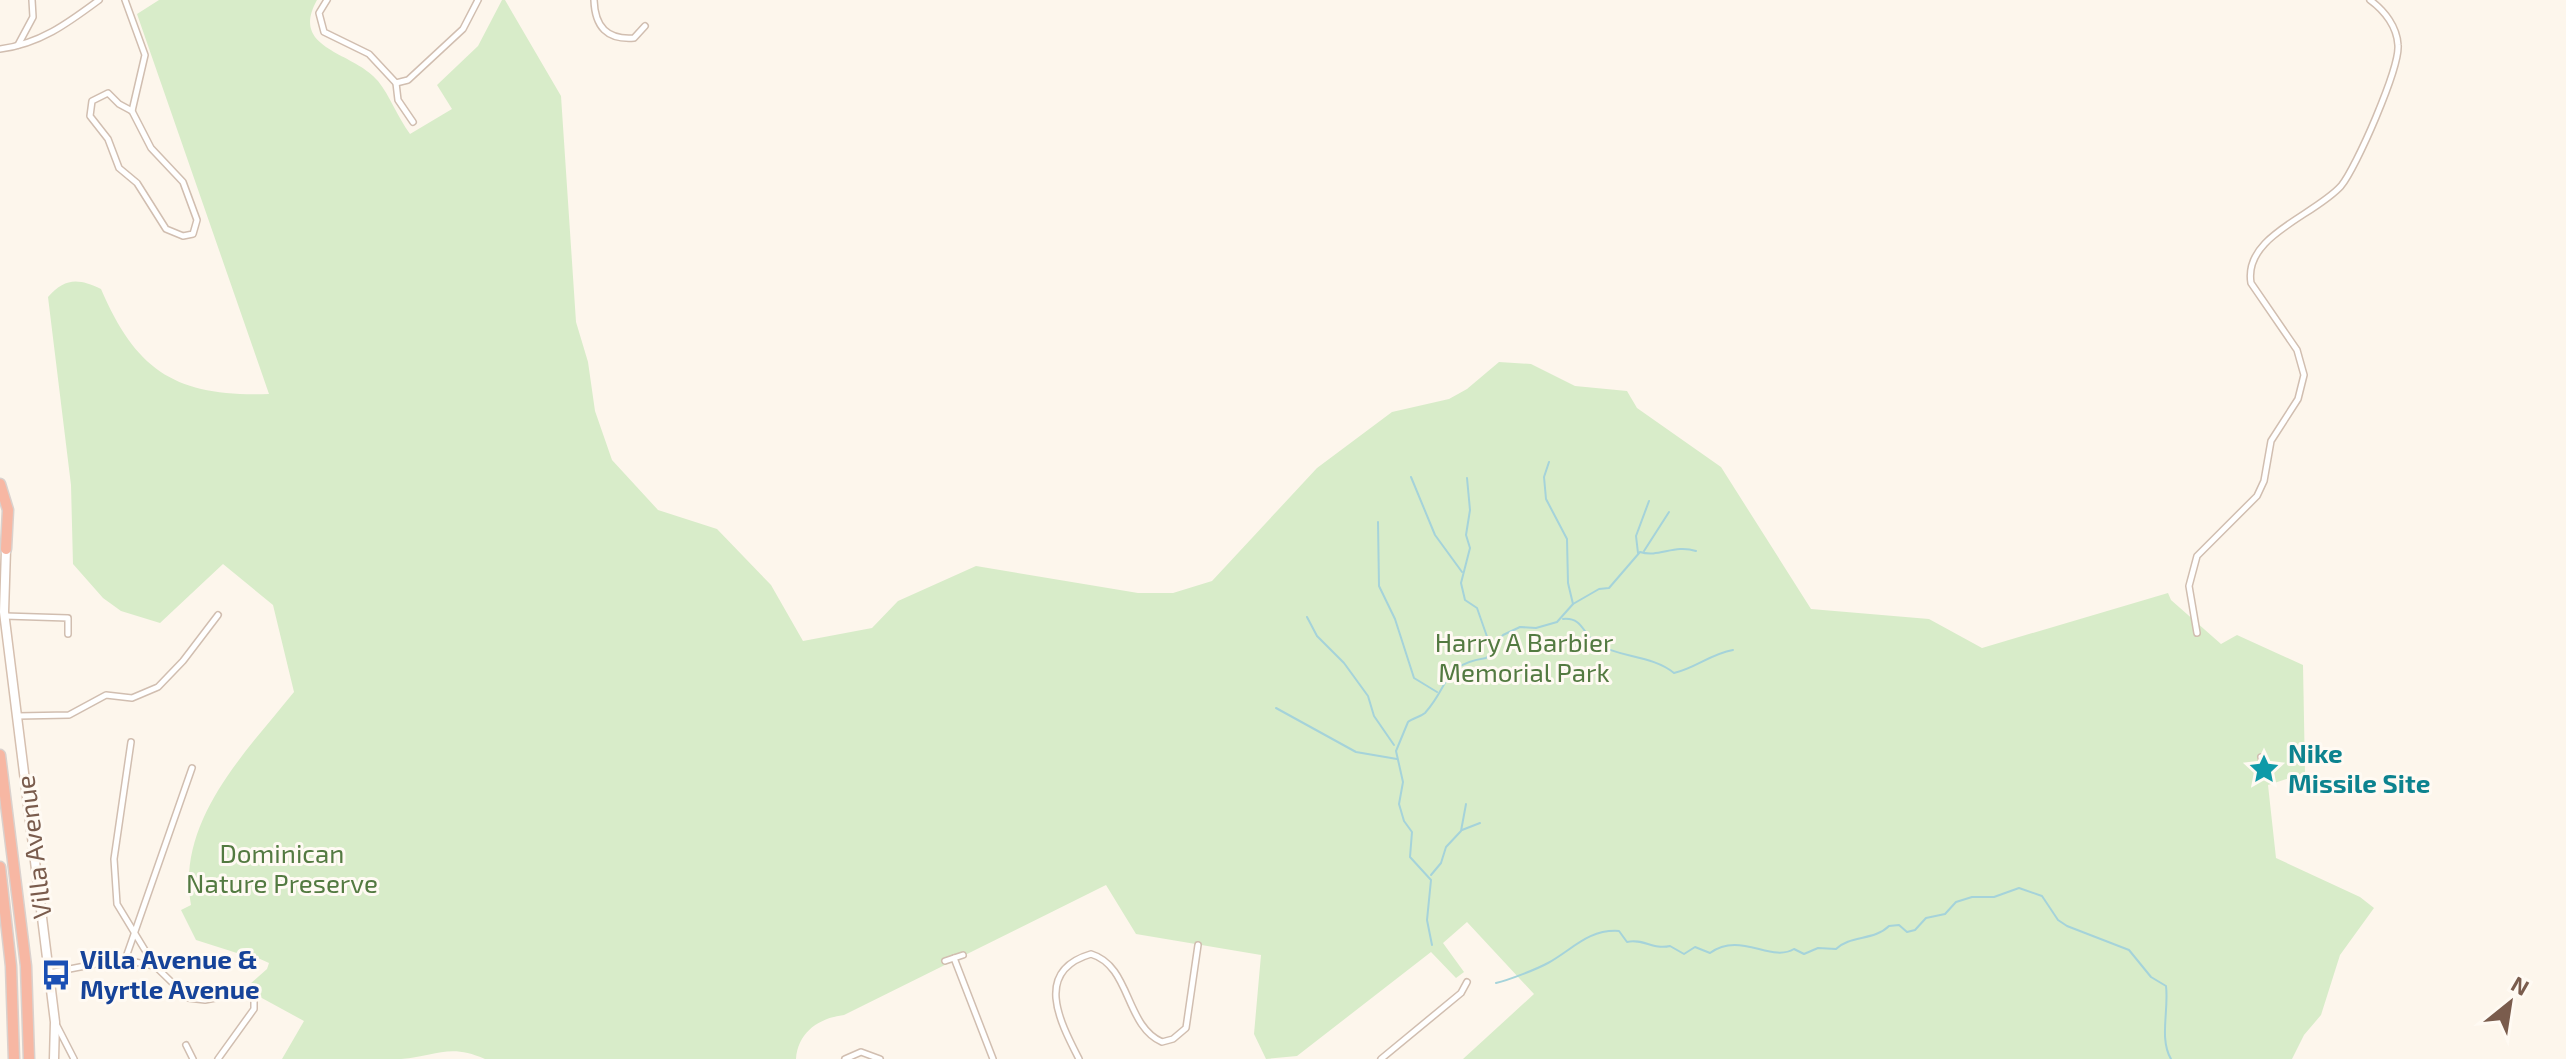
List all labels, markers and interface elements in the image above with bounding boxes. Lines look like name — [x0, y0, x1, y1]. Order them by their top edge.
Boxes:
park label: Harry A Barbier Memorial Park — [1435, 626, 1613, 687]
place label: Nike Missile Site — [2288, 737, 2430, 798]
place icon: Nike Missile Site — [2247, 752, 2281, 786]
street label: Villa Avenue — [8, 774, 57, 921]
park label: Dominican Nature Preserve — [186, 837, 378, 898]
place label: Villa Avenue & Myrtle Avenue — [80, 943, 260, 1005]
bus stop icon: Villa Avenue & Myrtle Avenue — [39, 958, 73, 992]
north arrow — [2470, 963, 2550, 1043]
text: N — [2507, 970, 2534, 1000]

